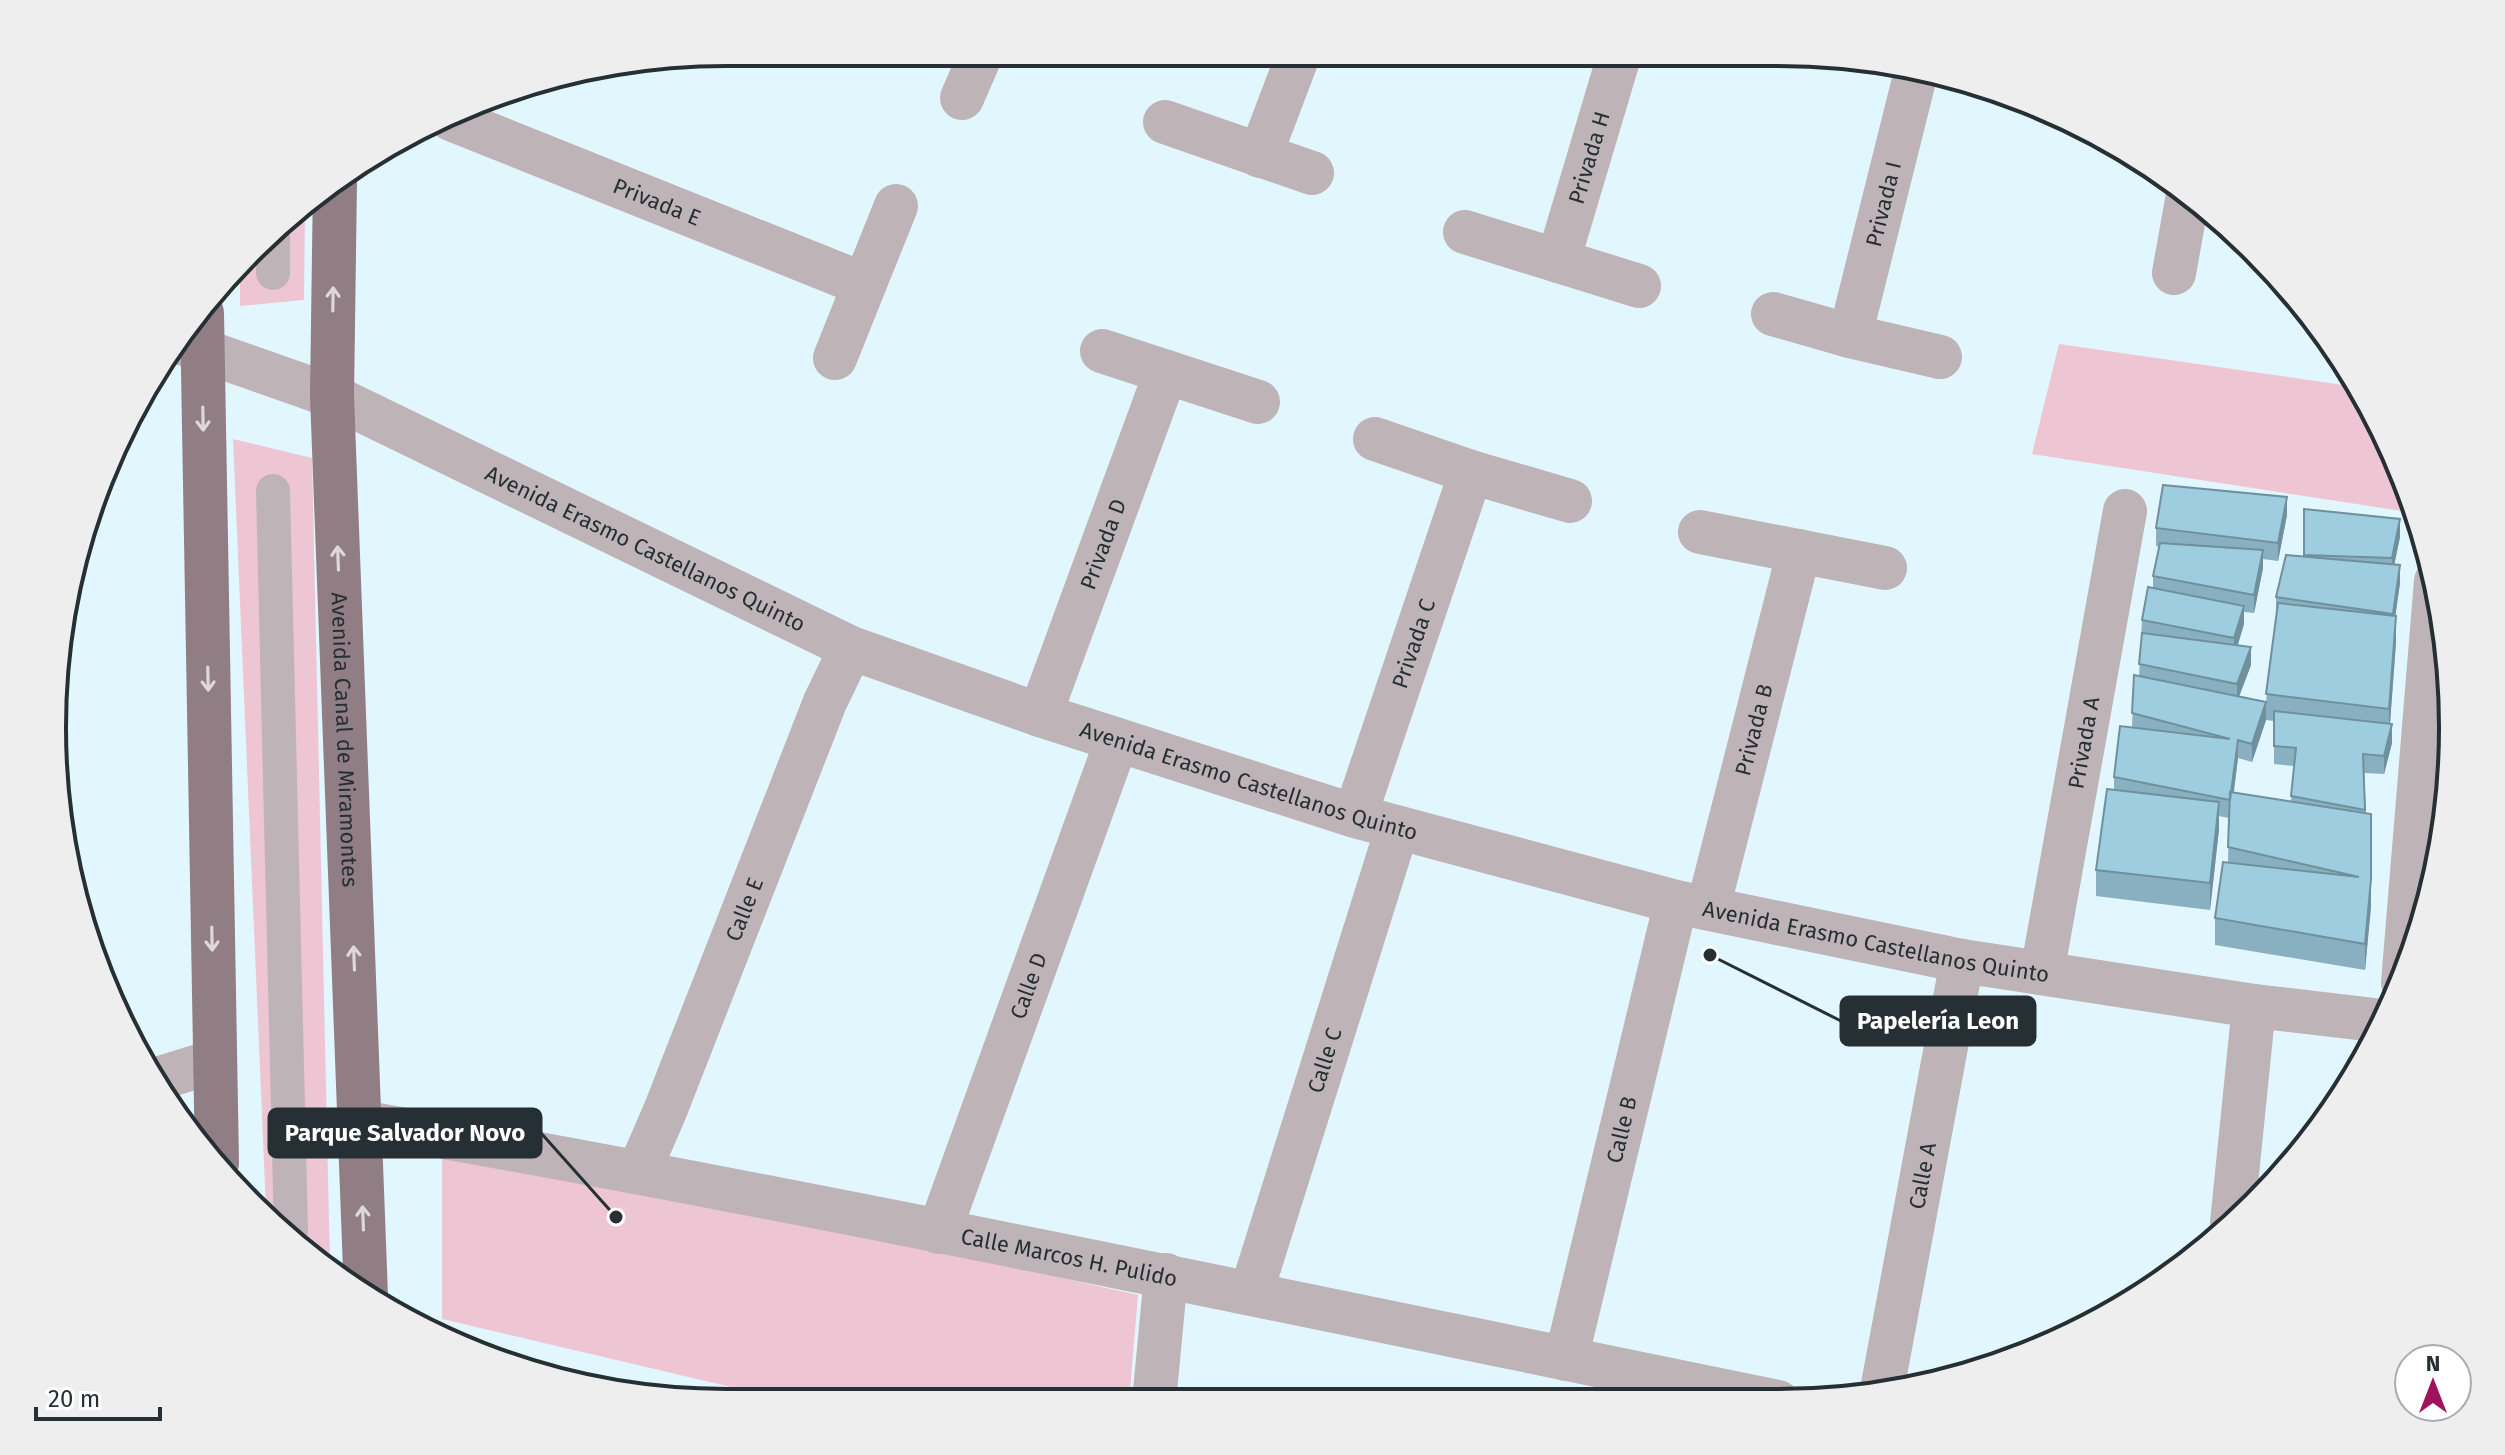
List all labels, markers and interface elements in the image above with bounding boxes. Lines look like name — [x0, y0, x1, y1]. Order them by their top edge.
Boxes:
street label: Privada H — [1562, 108, 1615, 207]
street label: Privada I — [1859, 159, 1907, 250]
street label: Privada E — [609, 172, 705, 231]
one-way arrow — [325, 286, 341, 313]
one-way arrow — [196, 405, 211, 432]
street label: Avenida Erasmo Castellanos Quinto — [481, 459, 810, 637]
street label: Privada D — [1074, 495, 1132, 593]
one-way arrow — [331, 545, 346, 572]
street label: Avenida Canal de Miramontes — [326, 592, 364, 888]
street label: Privada C — [1386, 595, 1441, 692]
one-way arrow — [200, 665, 216, 692]
street label: Privada B — [1729, 681, 1778, 779]
street label: Privada A — [2062, 694, 2105, 791]
street label: Avenida Erasmo Castellanos Quinto — [1077, 715, 1421, 846]
street label: Calle E — [719, 873, 769, 945]
street label: Avenida Erasmo Castellanos Quinto — [1701, 894, 2051, 988]
one-way arrow — [205, 925, 220, 952]
one-way arrow — [346, 945, 361, 972]
street label: Calle D — [1004, 949, 1053, 1023]
callout: Papelería Leon — [1841, 997, 2035, 1045]
text: Papelería Leon — [1857, 1007, 2019, 1035]
street label: Calle C — [1301, 1024, 1347, 1096]
street label: Calle B — [1600, 1093, 1642, 1166]
callout: Parque Salvador Novo — [269, 1109, 541, 1157]
text: Parque Salvador Novo — [285, 1119, 525, 1147]
street label: Calle A — [1903, 1140, 1941, 1211]
one-way arrow — [356, 1205, 371, 1232]
street label: Calle Marcos H. Pulido — [959, 1222, 1180, 1292]
north arrow — [2393, 1343, 2473, 1423]
text: N — [2426, 1350, 2440, 1377]
scale bar — [36, 1371, 160, 1421]
text: 20 m — [48, 1385, 100, 1413]

